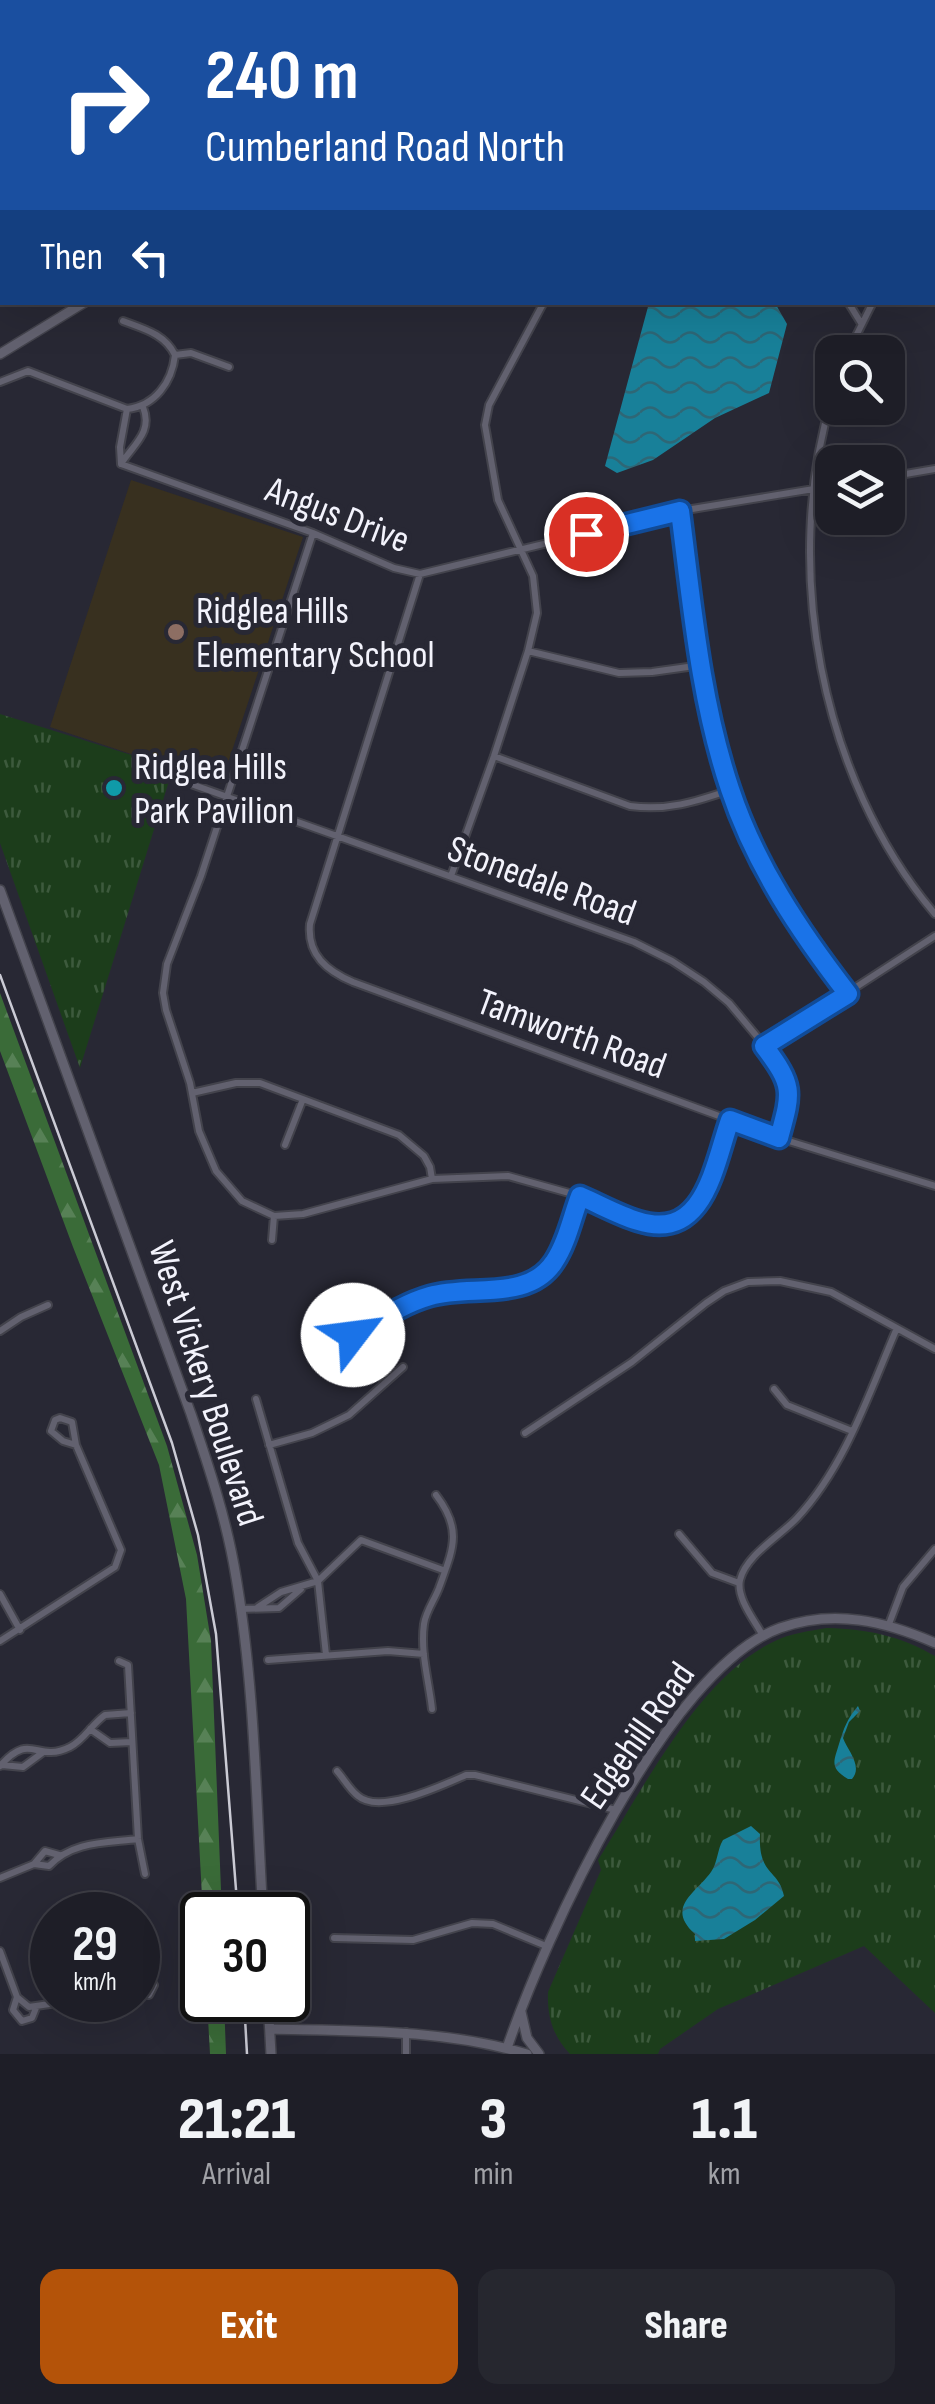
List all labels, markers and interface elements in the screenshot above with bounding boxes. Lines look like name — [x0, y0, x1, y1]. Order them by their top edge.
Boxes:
text: 240 m — [205, 35, 359, 119]
icon: right — [40, 40, 170, 170]
text: Cumberland Road North — [205, 120, 565, 175]
icon: left — [123, 230, 178, 285]
text: Then — [40, 235, 103, 280]
map controls — [815, 335, 905, 535]
button: search — [815, 335, 905, 425]
button: layers — [815, 445, 905, 535]
street label: Angus Drive — [258, 467, 416, 563]
pin — [544, 492, 629, 577]
icon: arrive — [559, 507, 614, 562]
place label: Ridglea Hills Elementary School — [196, 589, 435, 678]
marker: Ridglea Hills Elementary School — [165, 621, 187, 643]
place label: Ridglea Hills Park Pavilion — [134, 745, 294, 834]
marker: Ridglea Hills Park Pavilion — [103, 777, 125, 799]
street label: Stonedale Road — [441, 827, 642, 936]
street label: Tamworth Road — [471, 979, 672, 1089]
street label: West Vickery Boulevard — [138, 1235, 273, 1531]
position arrow — [301, 1283, 405, 1387]
street label: Edgehill Road — [572, 1654, 705, 1818]
speed limit sign: 30 — [180, 1892, 310, 2022]
text: 29 — [72, 1915, 118, 1975]
text: km/h — [73, 1967, 117, 1998]
text: 21:21 — [178, 2084, 295, 2156]
text: 3 — [480, 2084, 507, 2156]
text: 1.1 — [691, 2084, 757, 2156]
text: Arrival — [202, 2155, 271, 2194]
text: min — [473, 2155, 514, 2194]
text: km — [708, 2155, 741, 2194]
button: Exit — [40, 2269, 458, 2384]
button: Share — [478, 2269, 895, 2384]

